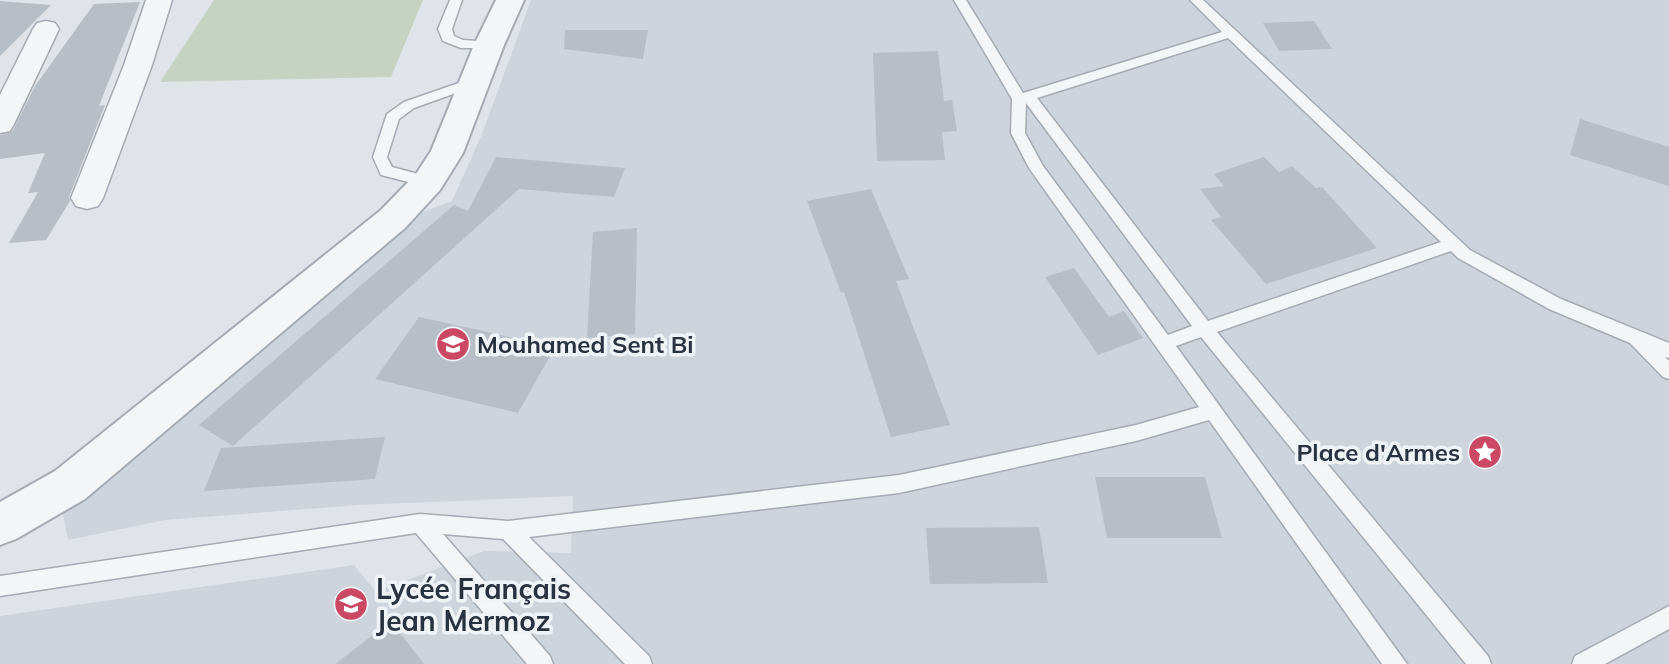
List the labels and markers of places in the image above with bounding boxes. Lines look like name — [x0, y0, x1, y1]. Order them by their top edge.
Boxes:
school or university icon: Mouhamed Sent Bi — [434, 325, 472, 363]
place label: Mouhamed Sent Bi — [477, 329, 694, 359]
place icon: Place d'Armes — [1466, 433, 1504, 471]
place label: Place d'Armes — [1296, 437, 1460, 467]
place label: Lycée Français Jean Mermoz — [376, 571, 571, 638]
school or university icon: Lycée Français Jean Mermoz — [332, 585, 370, 623]

